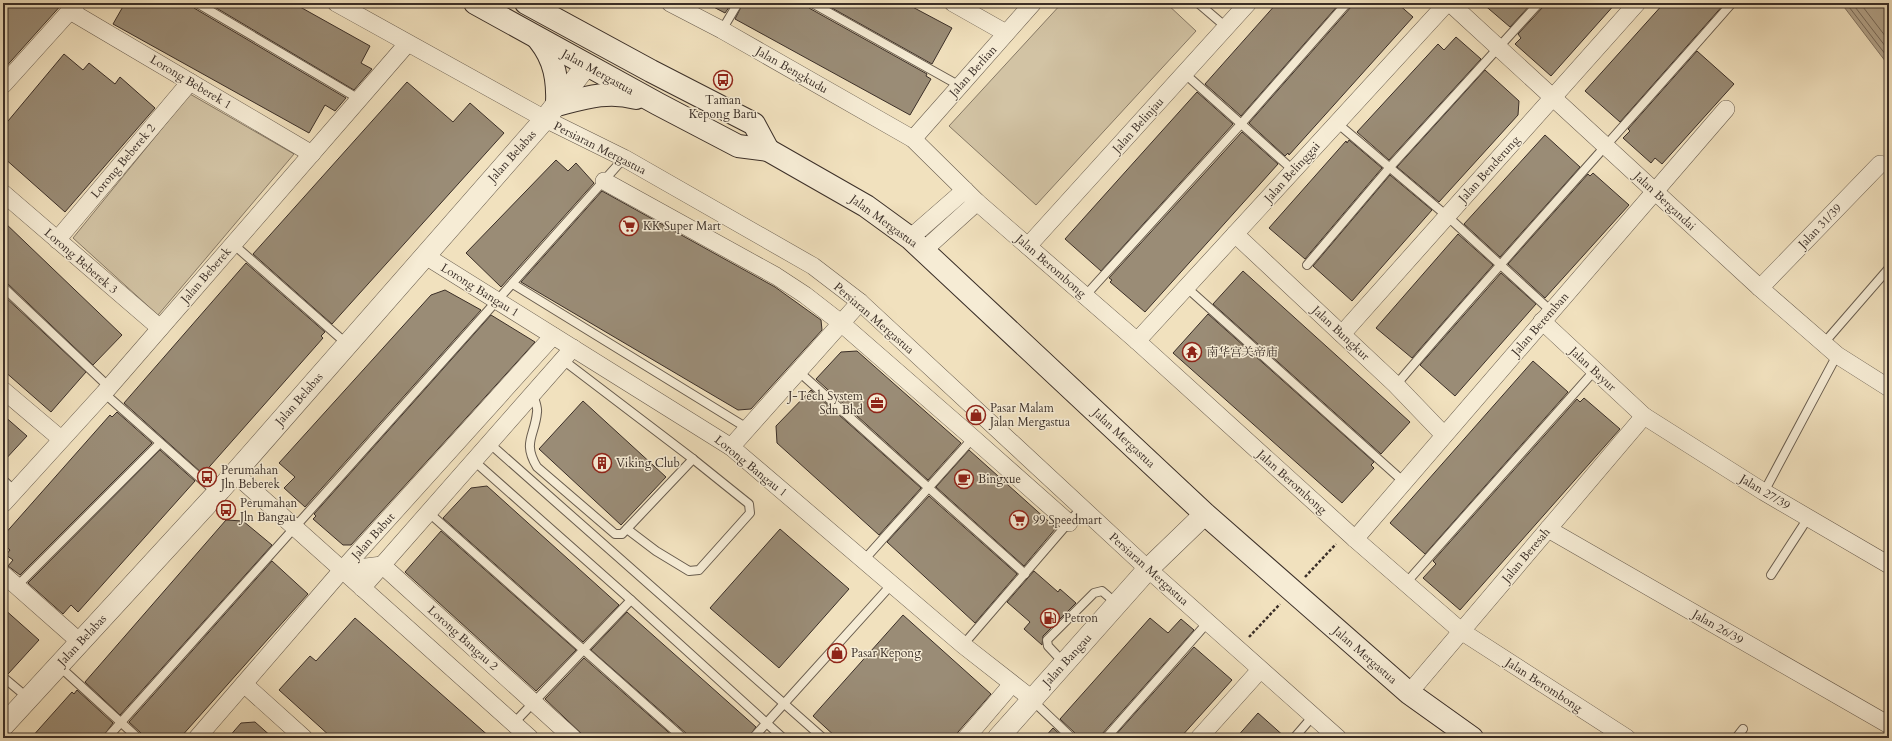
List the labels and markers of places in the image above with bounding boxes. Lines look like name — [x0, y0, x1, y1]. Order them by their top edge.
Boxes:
bus stop icon: Taman Kepong Baru — [712, 69, 734, 91]
place label: Taman Kepong Baru — [689, 92, 758, 122]
supermarket icon: KK Super Mart — [618, 215, 640, 237]
place label: KK Super Mart — [643, 218, 721, 234]
temple icon: 南华宫关帝庙 — [1181, 341, 1203, 363]
place label: 南华宫关帝庙 — [1206, 344, 1278, 360]
place label: J-Tech System Sdn Bhd — [786, 388, 864, 418]
office icon: J-Tech System Sdn Bhd — [866, 392, 888, 414]
place label: Pasar Malam Jalan Mergastua — [988, 400, 1071, 430]
shop icon: Pasar Malam Jalan Mergastua — [965, 404, 987, 426]
building icon: Viking Club — [591, 452, 613, 474]
place label: Viking Club — [616, 455, 680, 471]
place label: Perumahan Jln Beberek — [219, 462, 280, 492]
bus stop icon: Perumahan Jln Beberek — [196, 466, 218, 488]
cafe icon: Bingxue — [953, 468, 975, 490]
place label: Bingxue — [978, 471, 1021, 487]
place label: Perumahan Jln Bangau — [238, 495, 298, 525]
bus stop icon: Perumahan Jln Bangau — [215, 499, 237, 521]
supermarket icon: 99 Speedmart — [1008, 509, 1030, 531]
place label: 99 Speedmart — [1033, 512, 1102, 528]
fuel station icon: Petron — [1039, 607, 1061, 629]
place label: Petron — [1064, 610, 1098, 626]
shop icon: Pasar Kepong — [826, 642, 848, 664]
place label: Pasar Kepong — [851, 645, 921, 661]

